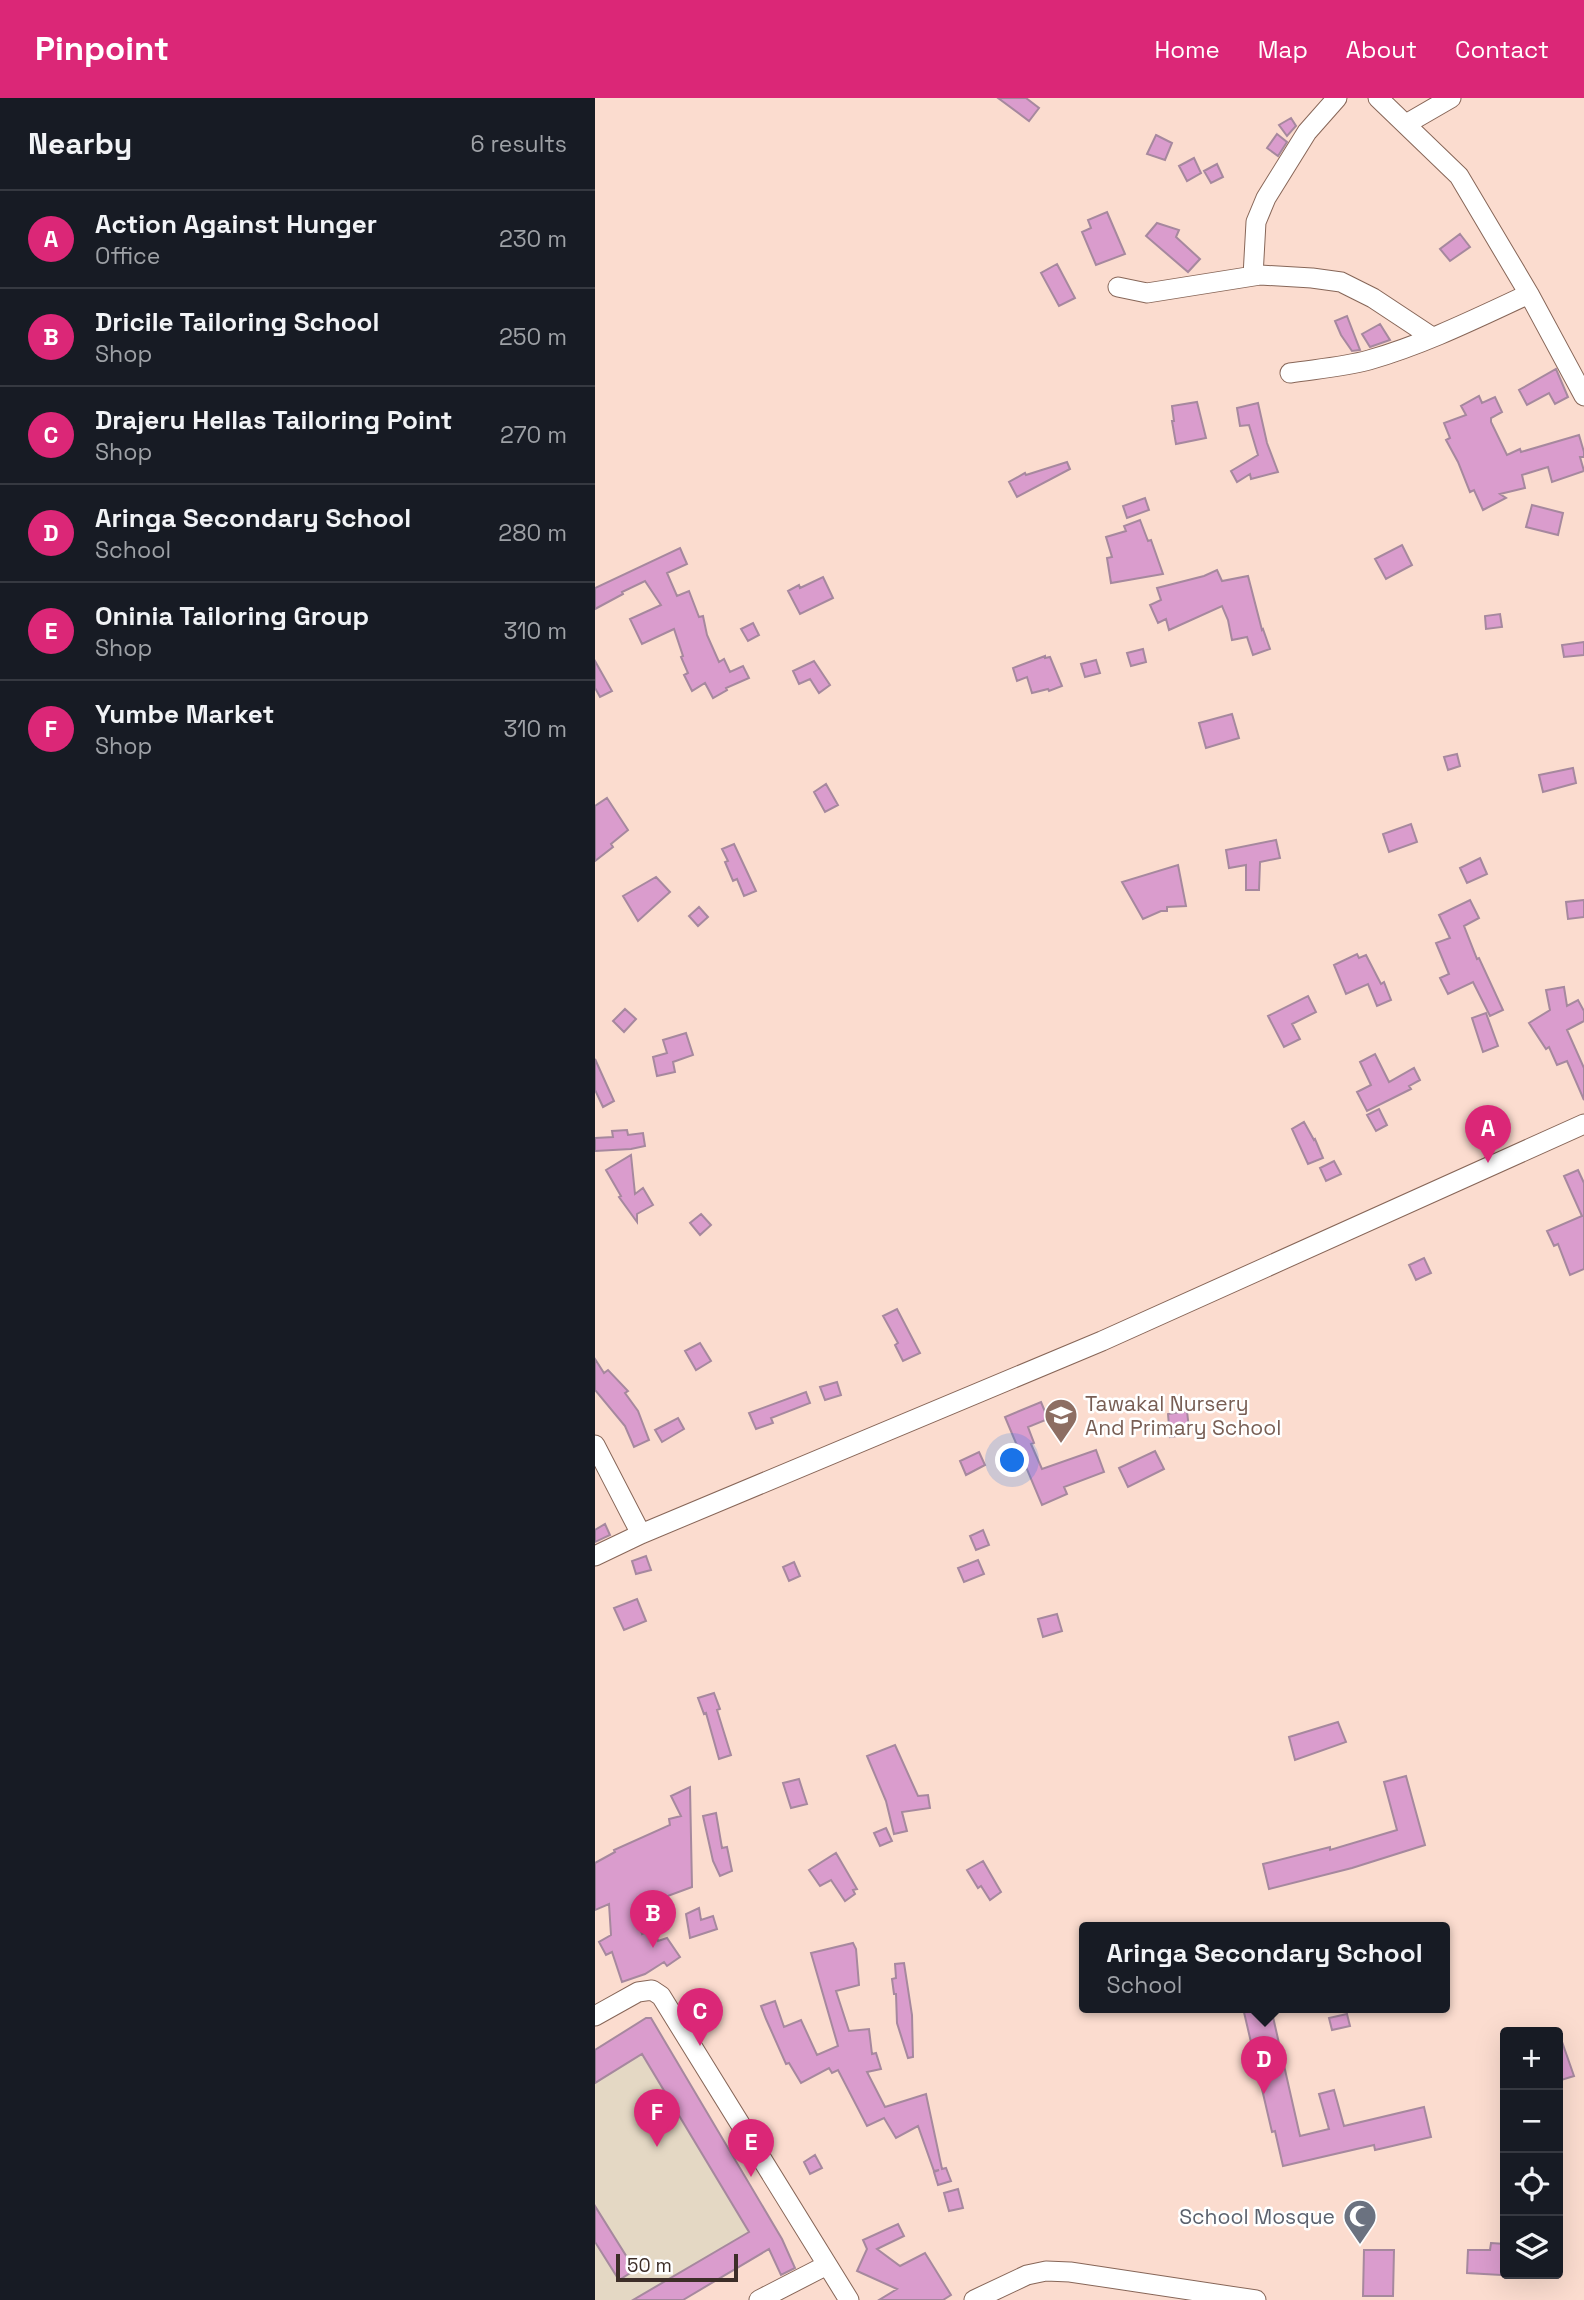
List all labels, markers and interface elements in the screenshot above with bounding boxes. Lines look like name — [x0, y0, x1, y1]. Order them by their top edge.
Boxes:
text: Pinpoint — [35, 28, 169, 70]
text: Home — [1154, 34, 1220, 65]
text: Map — [1258, 34, 1308, 65]
text: About — [1346, 34, 1417, 65]
text: Contact — [1455, 34, 1549, 65]
text: Nearby — [28, 124, 132, 163]
text: 6 results — [471, 129, 567, 159]
text: Action Against Hunger — [95, 207, 377, 241]
text: A — [44, 224, 58, 254]
text: 230 m — [499, 224, 567, 254]
text: Office — [95, 241, 160, 271]
text: Dricile Tailoring School — [95, 305, 379, 339]
text: B — [43, 322, 59, 352]
text: 250 m — [499, 322, 567, 352]
text: Shop — [95, 339, 152, 369]
text: Drajeru Hellas Tailoring Point — [95, 403, 452, 437]
text: C — [44, 420, 58, 450]
text: 270 m — [500, 420, 567, 450]
text: Shop — [95, 437, 152, 467]
text: Aringa Secondary School — [95, 501, 411, 535]
text: D — [43, 518, 59, 548]
text: 280 m — [498, 518, 567, 548]
text: School — [95, 535, 171, 565]
text: Oninia Tailoring Group — [95, 599, 369, 633]
text: E — [45, 616, 57, 646]
text: 310 m — [503, 616, 567, 646]
text: Shop — [95, 633, 152, 663]
text: Yumbe Market — [95, 697, 274, 731]
text: F — [45, 714, 57, 744]
text: 310 m — [503, 714, 567, 744]
text: Shop — [95, 731, 152, 761]
pin: A — [1465, 1105, 1511, 1163]
place label: Tawakal Nursery And Primary School — [1085, 1390, 1281, 1441]
school or university icon: Tawakal Nursery And Primary School — [1042, 1396, 1080, 1445]
your location — [995, 1443, 1029, 1477]
pin: B — [630, 1890, 676, 1948]
popup — [1079, 1922, 1450, 2013]
text: Aringa Secondary School — [1106, 1936, 1423, 1970]
text: School — [1106, 1970, 1182, 2000]
pin: C — [677, 1988, 723, 2046]
map controls — [1500, 2027, 1563, 2279]
button: + — [1500, 2027, 1563, 2090]
pin: D — [1241, 2036, 1287, 2094]
pin: F — [634, 2089, 680, 2147]
button: − — [1500, 2090, 1563, 2153]
pin: E — [728, 2119, 774, 2177]
button: locate — [1500, 2153, 1563, 2216]
mosque icon: School Mosque — [1341, 2197, 1379, 2246]
place label: School Mosque — [1179, 2203, 1335, 2230]
button: layers — [1500, 2216, 1563, 2279]
scale bar — [616, 2251, 739, 2283]
text: 50 m — [627, 2253, 672, 2278]

